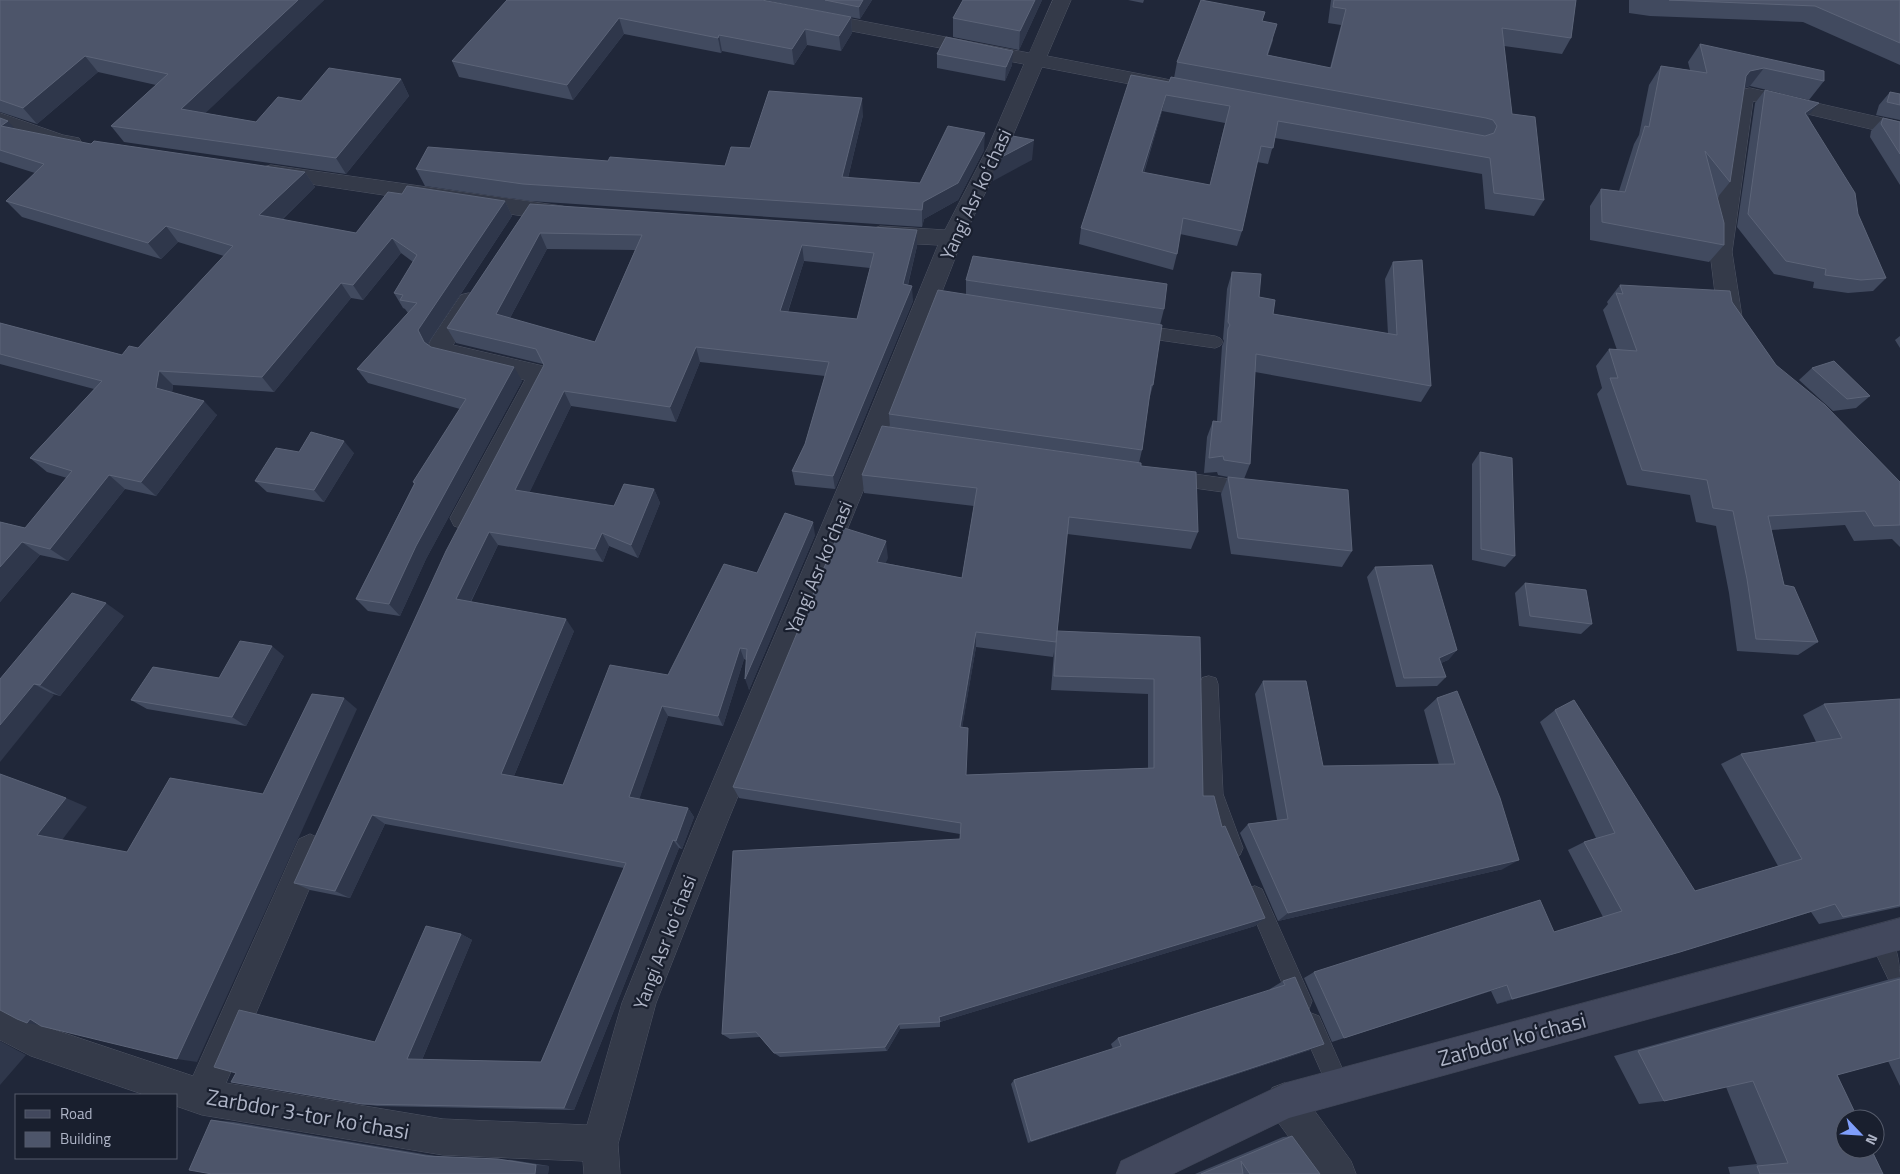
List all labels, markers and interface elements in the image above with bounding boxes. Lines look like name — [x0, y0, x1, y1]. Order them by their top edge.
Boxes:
street label: Yangi Asr koʻchasi — [932, 124, 1018, 264]
street label: Yangi Asr koʻchasi — [777, 496, 859, 638]
street label: Yangi Asr koʻchasi — [625, 871, 703, 1013]
street label: Zarbdor koʻchasi — [1434, 1003, 1590, 1075]
street label: Zarbdor 3-tor koʼchasi — [204, 1079, 412, 1149]
legend — [15, 1094, 178, 1159]
text: Road — [60, 1102, 92, 1125]
north arrow — [1835, 1109, 1885, 1159]
text: Building — [60, 1127, 111, 1150]
text: N — [1861, 1131, 1884, 1149]

